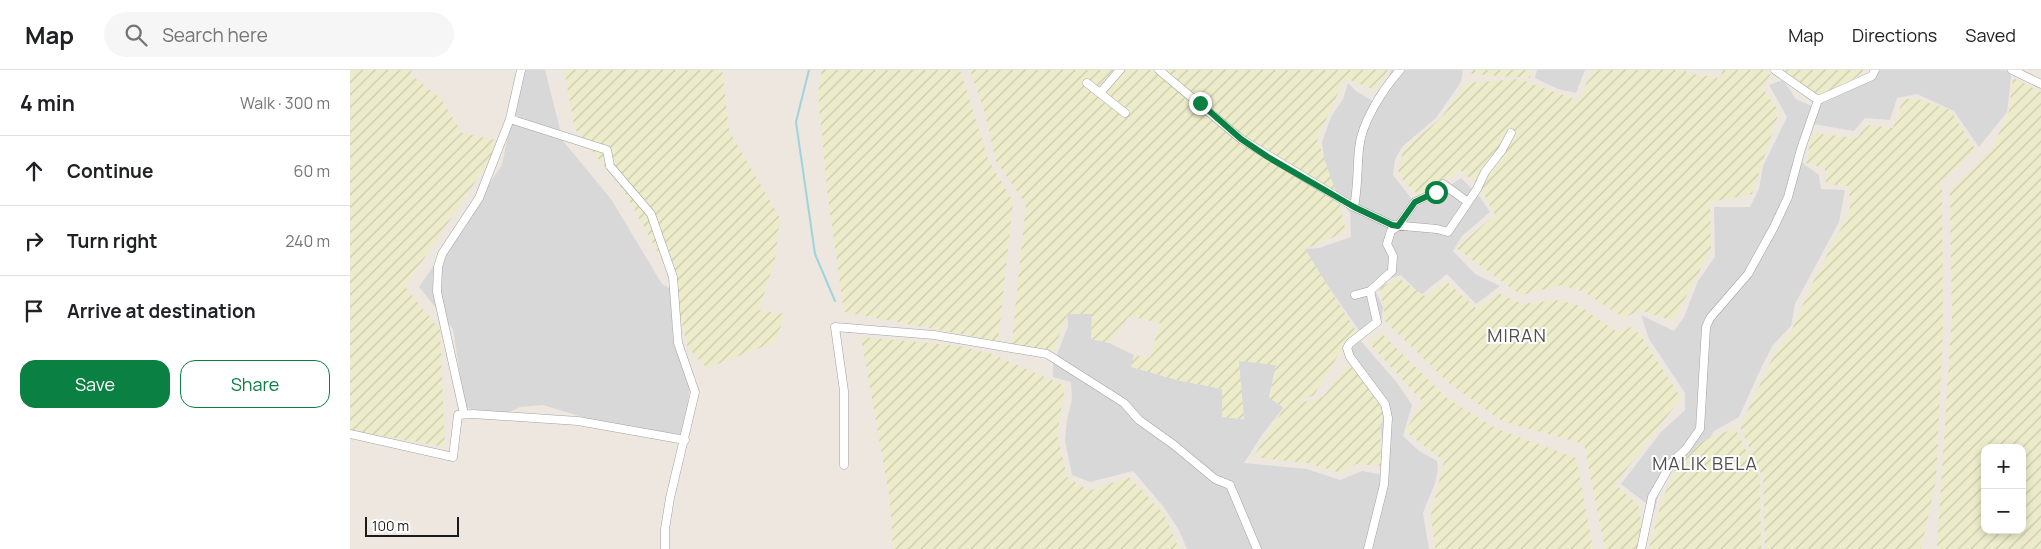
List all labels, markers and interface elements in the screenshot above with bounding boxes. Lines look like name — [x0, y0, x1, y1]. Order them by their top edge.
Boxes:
search box — [104, 12, 454, 57]
text: Map — [25, 18, 74, 51]
icon: search — [122, 21, 150, 49]
text: Search here — [162, 22, 268, 48]
text: Map — [1788, 23, 1824, 47]
text: Directions — [1852, 23, 1937, 47]
text: Saved — [1965, 23, 2016, 47]
text: 4 min — [20, 89, 75, 117]
text: Walk · 300 m — [240, 92, 330, 114]
route end — [1189, 92, 1212, 115]
icon: ahead — [20, 157, 48, 185]
text: Continue — [67, 158, 153, 184]
text: 60 m — [294, 160, 330, 182]
route start — [1425, 181, 1448, 204]
icon: right — [20, 227, 48, 255]
text: Turn right — [67, 228, 157, 254]
text: 240 m — [285, 230, 330, 252]
icon: arrive — [20, 297, 48, 325]
text: Arrive at destination — [67, 298, 256, 324]
district label: MIRAN — [1487, 323, 1547, 347]
button: Save — [20, 360, 170, 408]
button: Share — [180, 360, 330, 408]
map controls — [1981, 444, 2026, 534]
button: + — [1981, 444, 2026, 489]
district label: MALIK BELA — [1652, 451, 1758, 475]
button: − — [1981, 489, 2026, 534]
scale bar — [365, 514, 459, 537]
text: 100 m — [372, 516, 409, 535]

